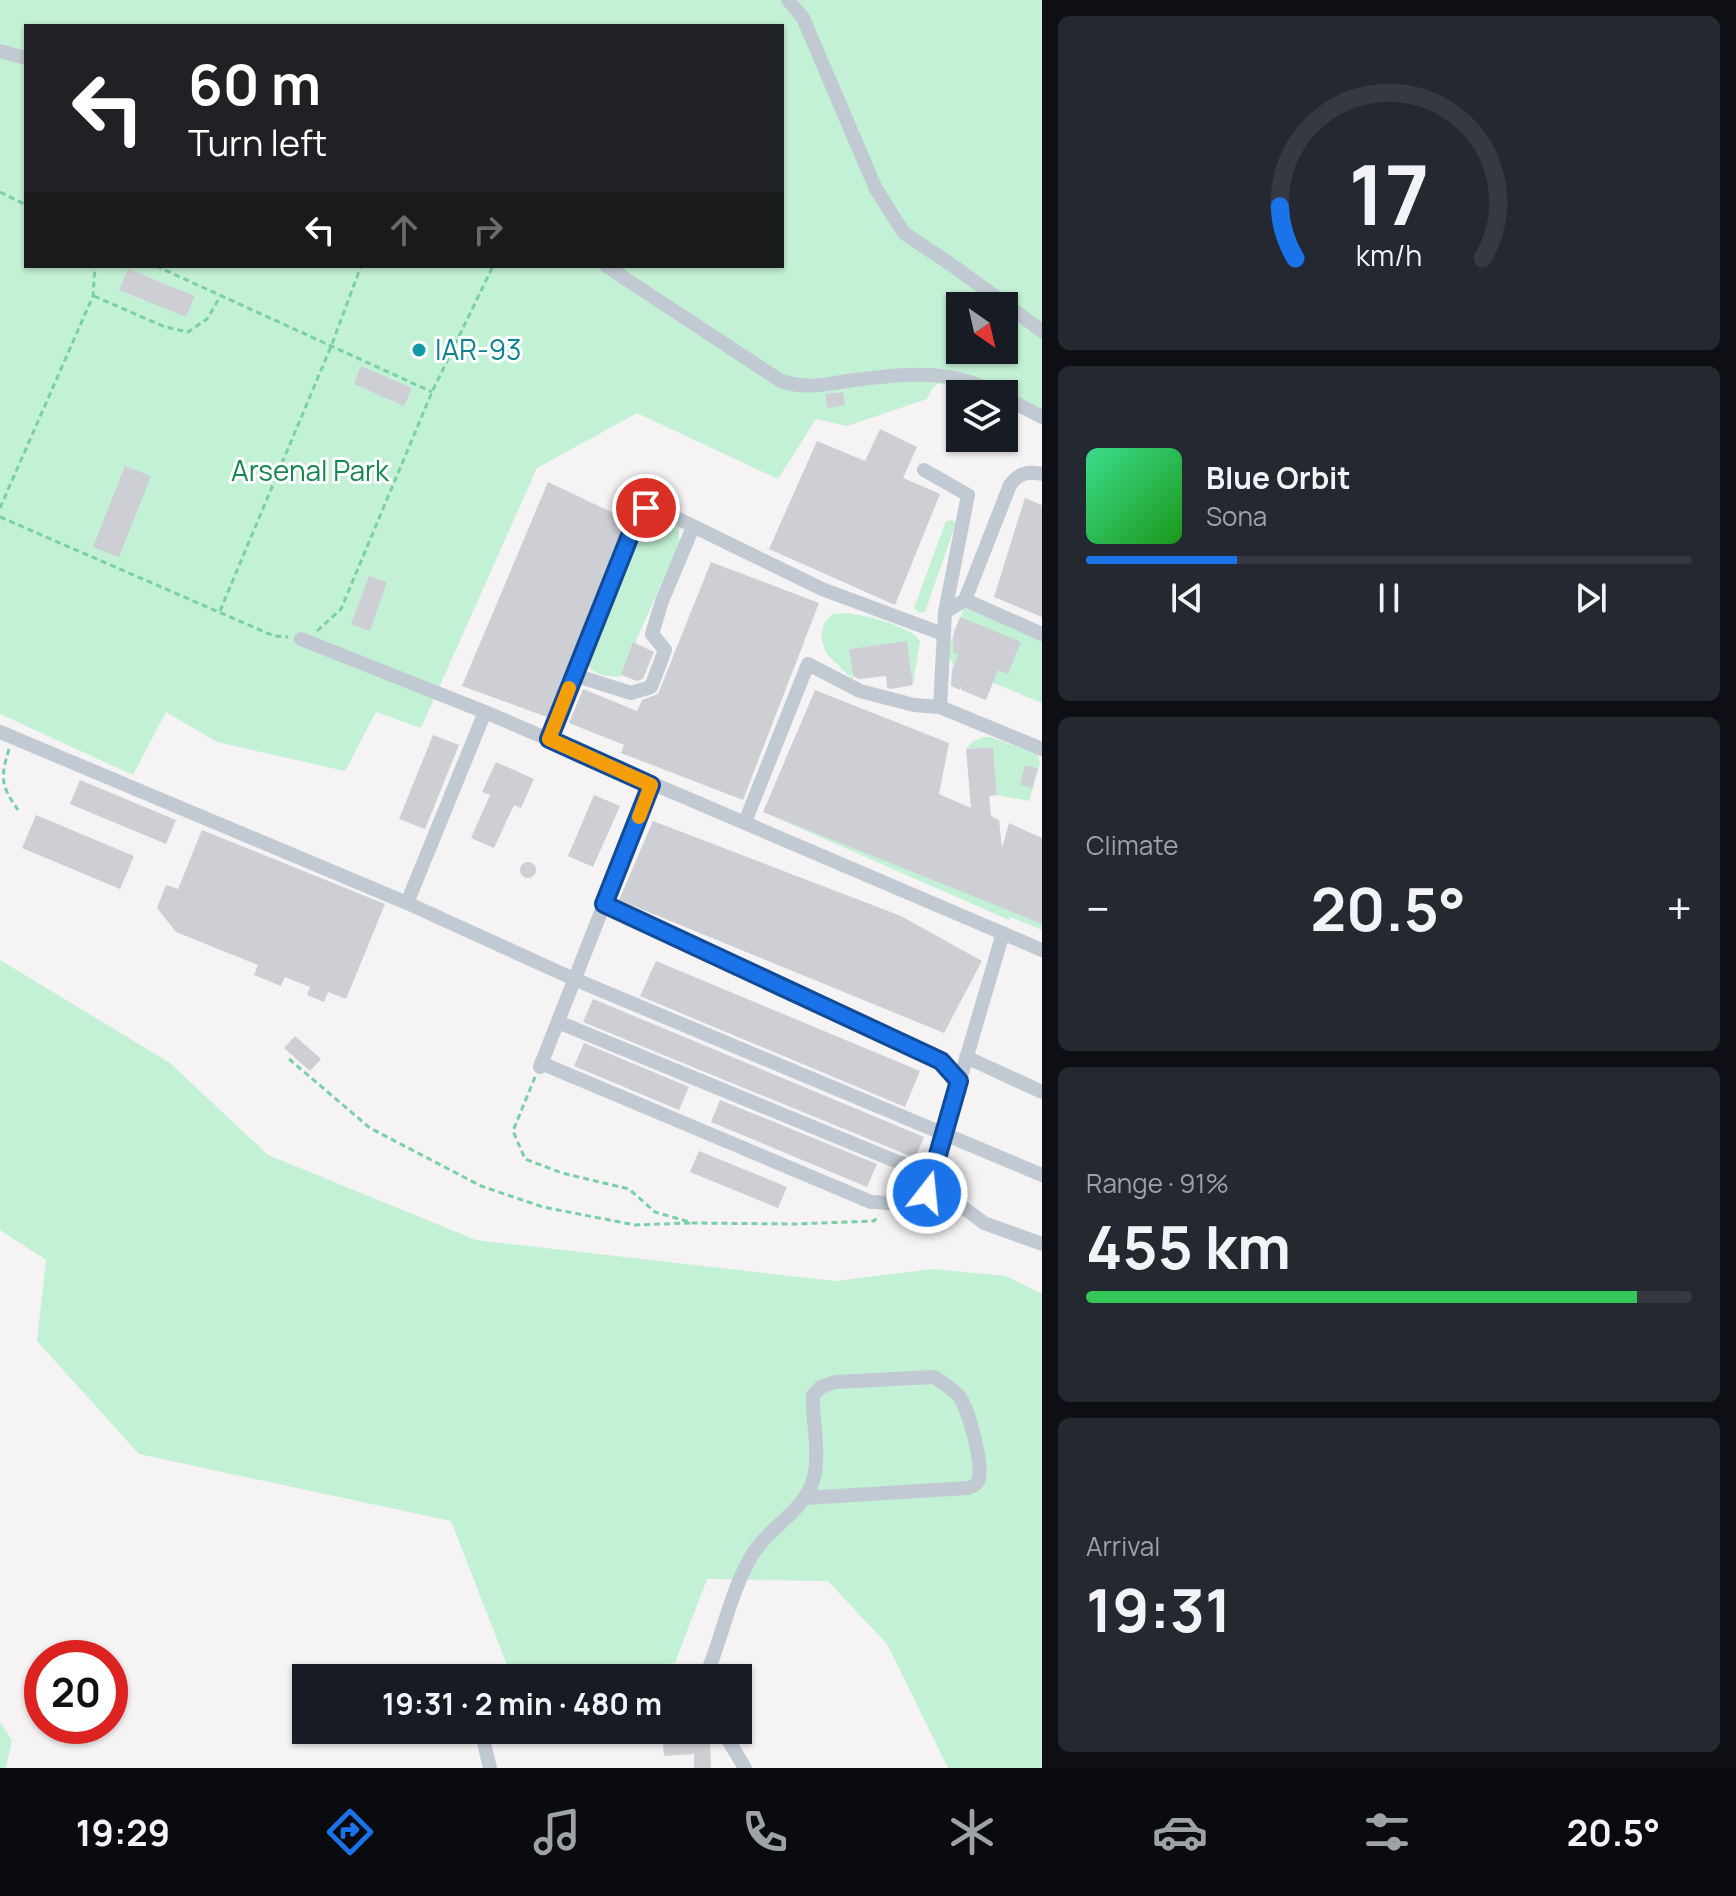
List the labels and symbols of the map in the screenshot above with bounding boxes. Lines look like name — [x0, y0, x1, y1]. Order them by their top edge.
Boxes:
north arrow — [946, 292, 1018, 364]
place label: IAR-93 — [435, 330, 522, 368]
marker: IAR-93 — [410, 341, 428, 359]
park label: Arsenal Park — [231, 451, 390, 489]
pin — [612, 474, 680, 542]
position arrow — [885, 1151, 969, 1235]
speed limit sign: 20 — [24, 1640, 128, 1744]

